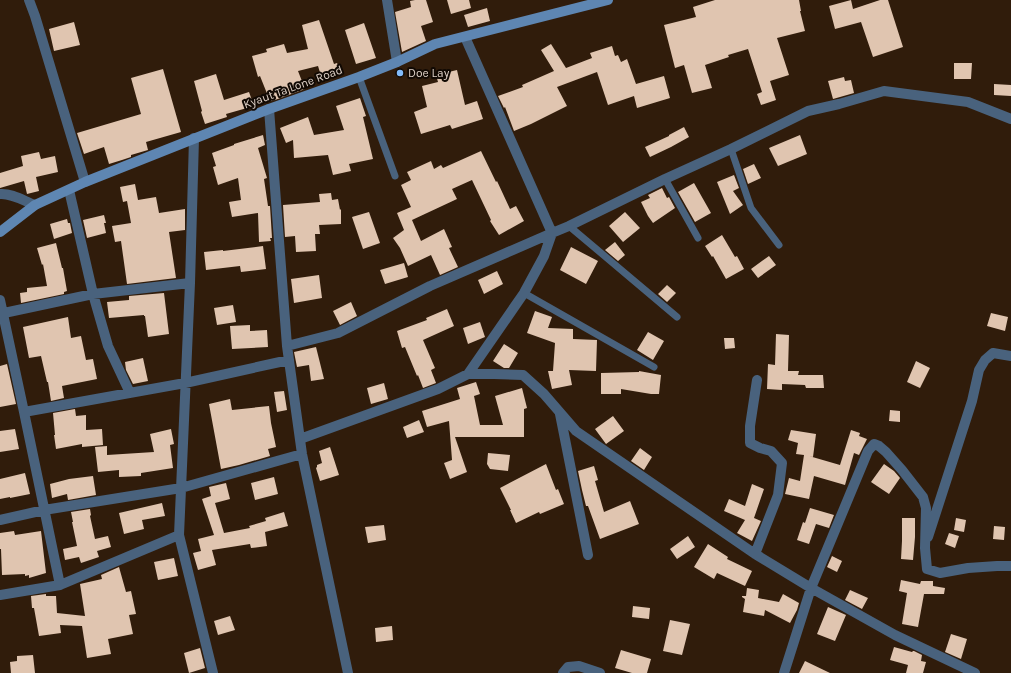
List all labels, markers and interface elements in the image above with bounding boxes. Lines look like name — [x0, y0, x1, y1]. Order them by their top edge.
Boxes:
street label: Kyaut Ta Lone Road — [241, 63, 345, 111]
place label: Doe Lay — [408, 66, 450, 80]
marker: Doe Lay — [395, 68, 405, 78]

